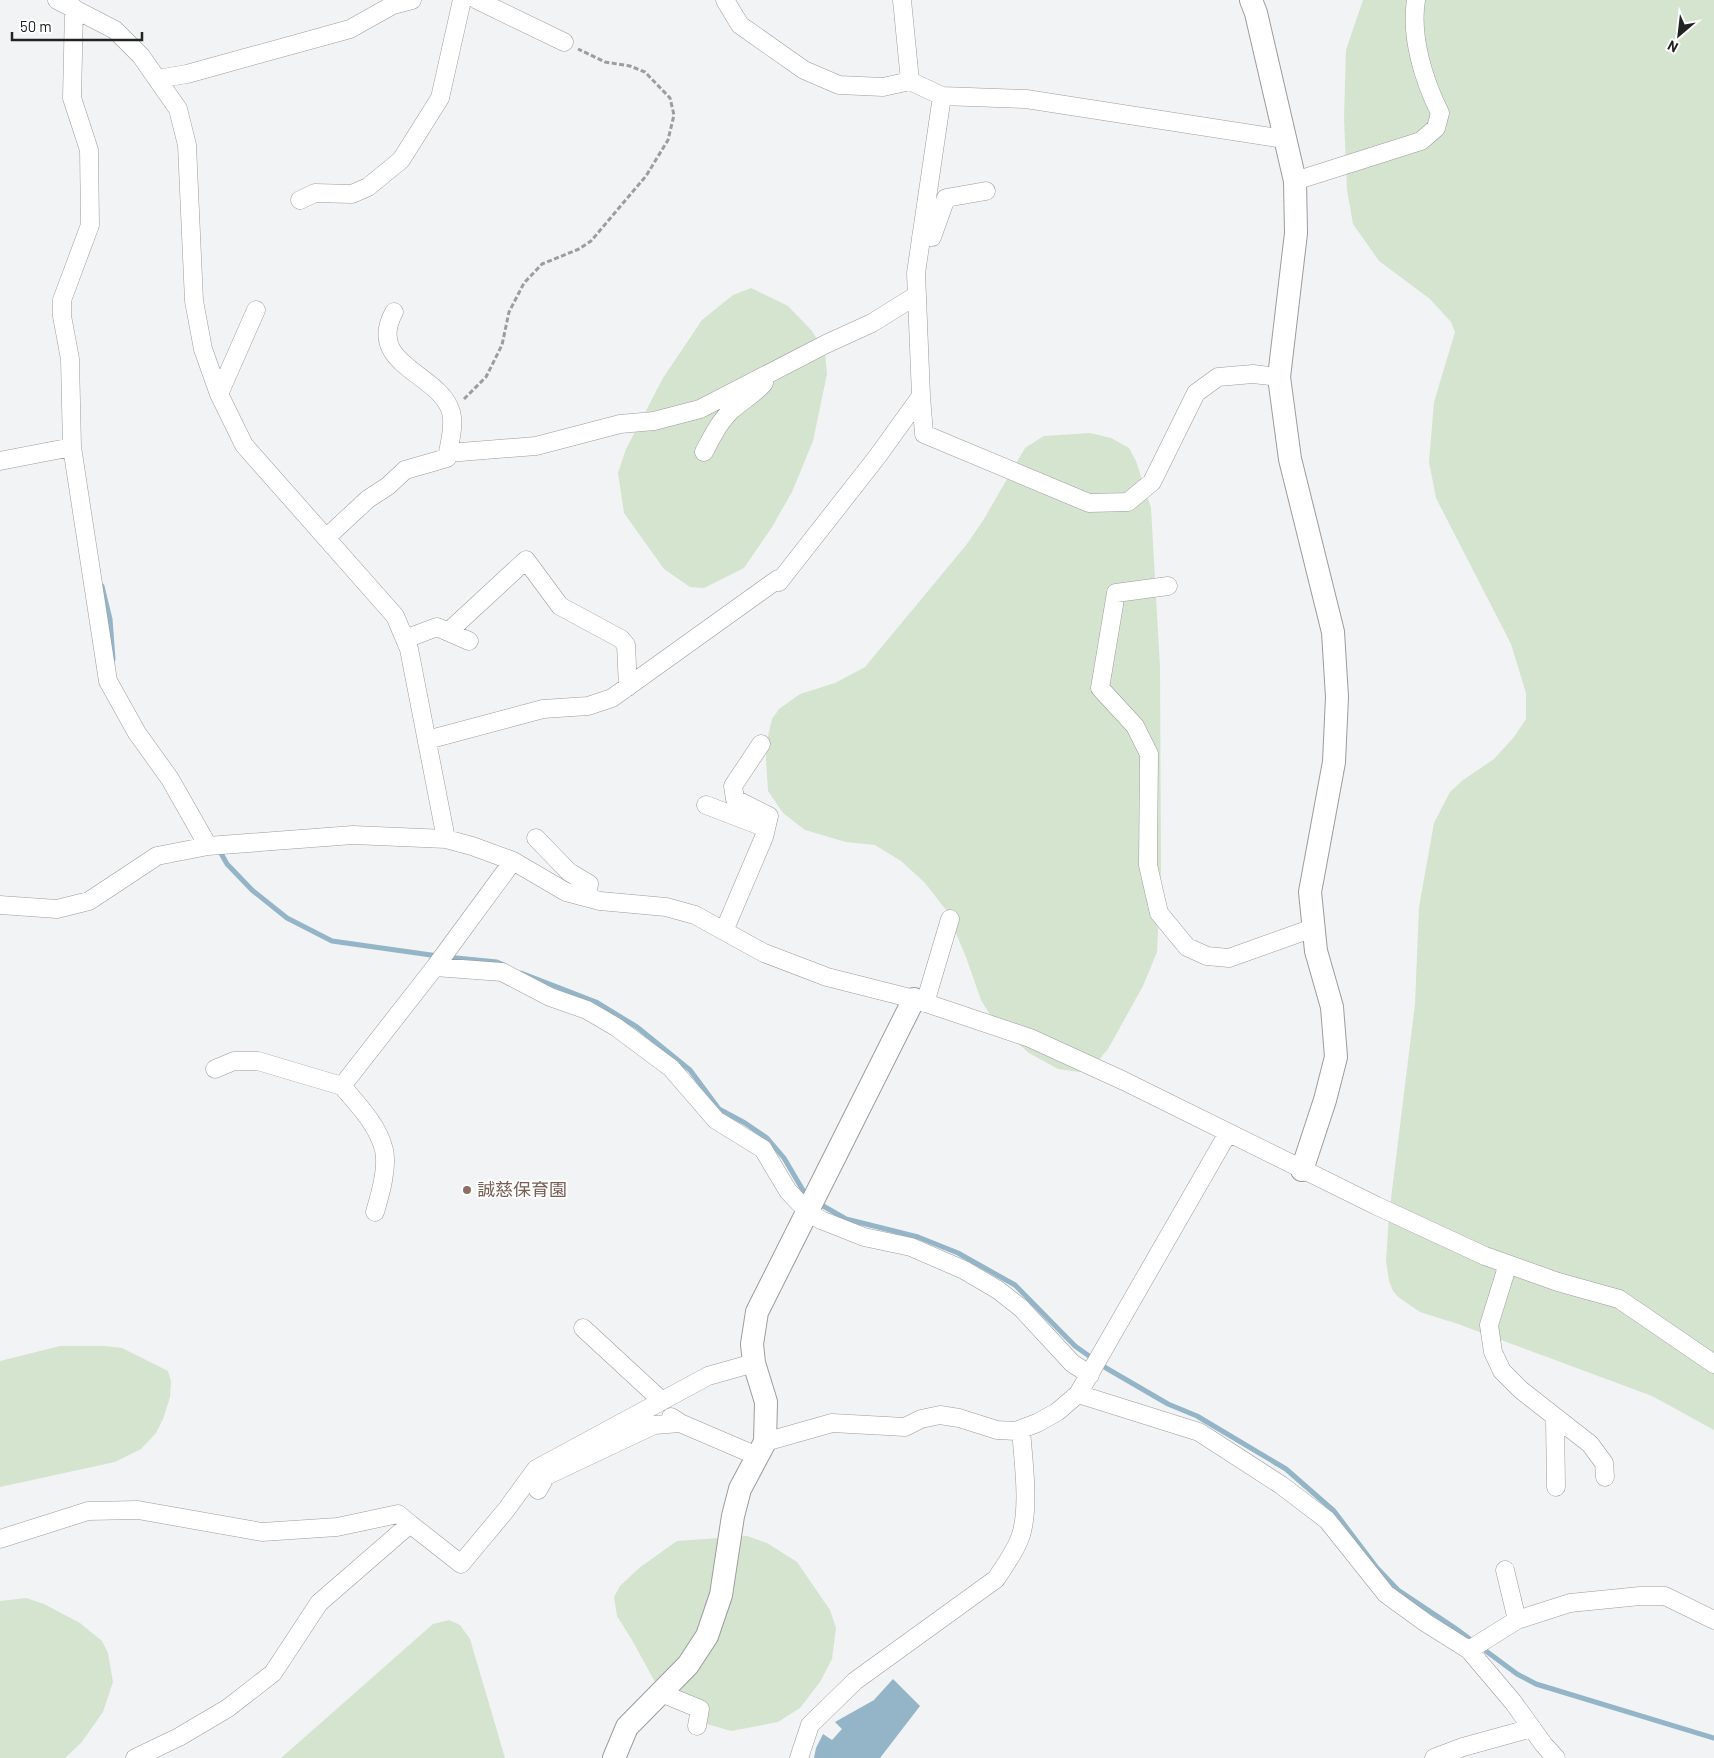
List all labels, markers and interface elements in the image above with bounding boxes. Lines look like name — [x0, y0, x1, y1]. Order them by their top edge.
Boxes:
scale bar — [12, 10, 142, 42]
north arrow — [1654, 10, 1704, 60]
text: 50 m — [20, 17, 52, 35]
text: N — [1665, 37, 1681, 57]
place label: 誠慈保育園 — [477, 1178, 567, 1200]
marker: 誠慈保育園 — [461, 1184, 473, 1196]

